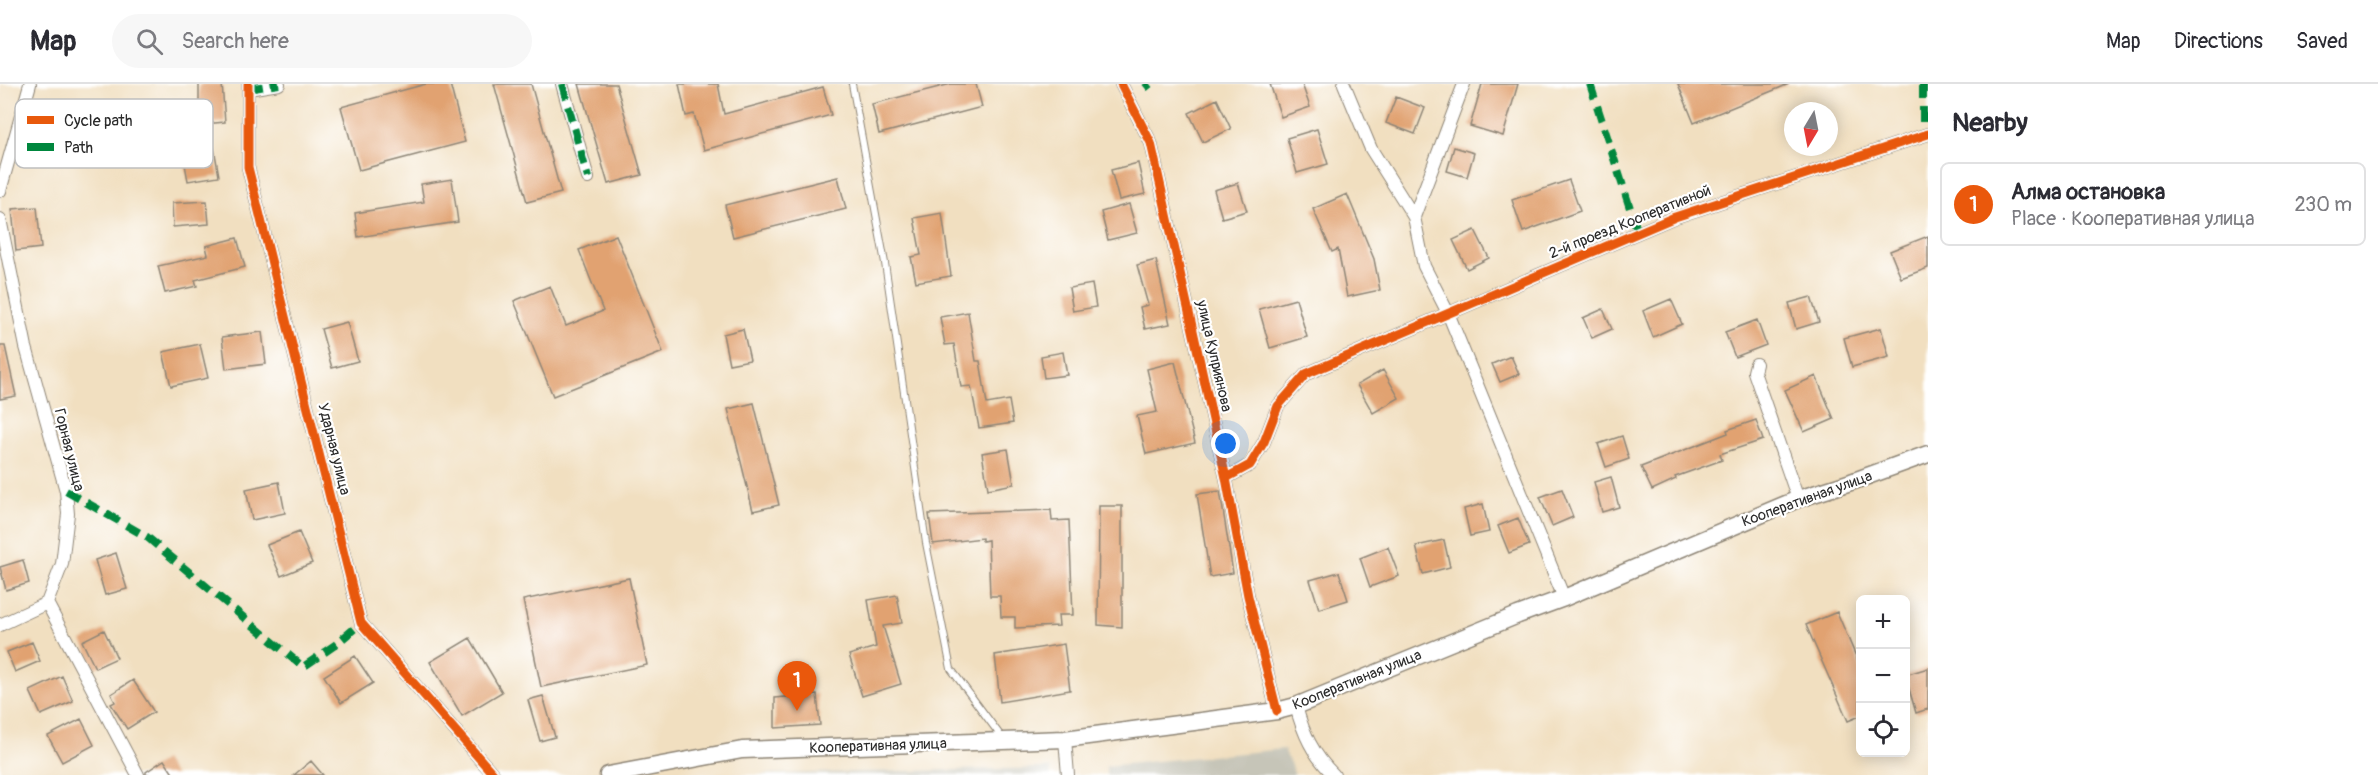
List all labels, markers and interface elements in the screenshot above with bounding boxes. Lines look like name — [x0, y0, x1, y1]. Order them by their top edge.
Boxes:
search box — [112, 14, 532, 68]
text: Map — [30, 24, 76, 59]
icon: search — [133, 25, 166, 58]
text: Search here — [181, 27, 289, 55]
text: Map — [2106, 28, 2141, 55]
text: Directions — [2174, 28, 2263, 55]
text: Saved — [2296, 28, 2348, 55]
legend — [15, 99, 213, 168]
north arrow — [1784, 102, 1838, 156]
text: Nearby — [1952, 107, 2028, 139]
text: Cycle path — [64, 111, 132, 131]
text: Path — [64, 138, 93, 158]
text: Алма остановка — [2011, 178, 2165, 206]
street label: 2-й проезд Кооперативной — [1546, 181, 1714, 263]
text: 1 — [1970, 192, 1977, 217]
text: 230 m — [2295, 192, 2352, 217]
text: Place · Кооперативная улица — [2011, 206, 2255, 231]
street label: улица Куприянова — [1192, 297, 1236, 414]
street label: Ударная улица — [313, 401, 355, 497]
street label: Горная улица — [50, 407, 88, 493]
your location — [1211, 429, 1240, 458]
street label: Кооперативная улица — [1739, 467, 1875, 531]
map controls — [1856, 595, 1910, 757]
button: + — [1856, 595, 1910, 649]
street label: Кооперативная улица — [1290, 645, 1424, 715]
button: − — [1856, 649, 1910, 703]
pin: 1 — [778, 662, 816, 711]
button: locate — [1856, 703, 1910, 757]
street label: Кооперативная улица — [809, 734, 947, 758]

